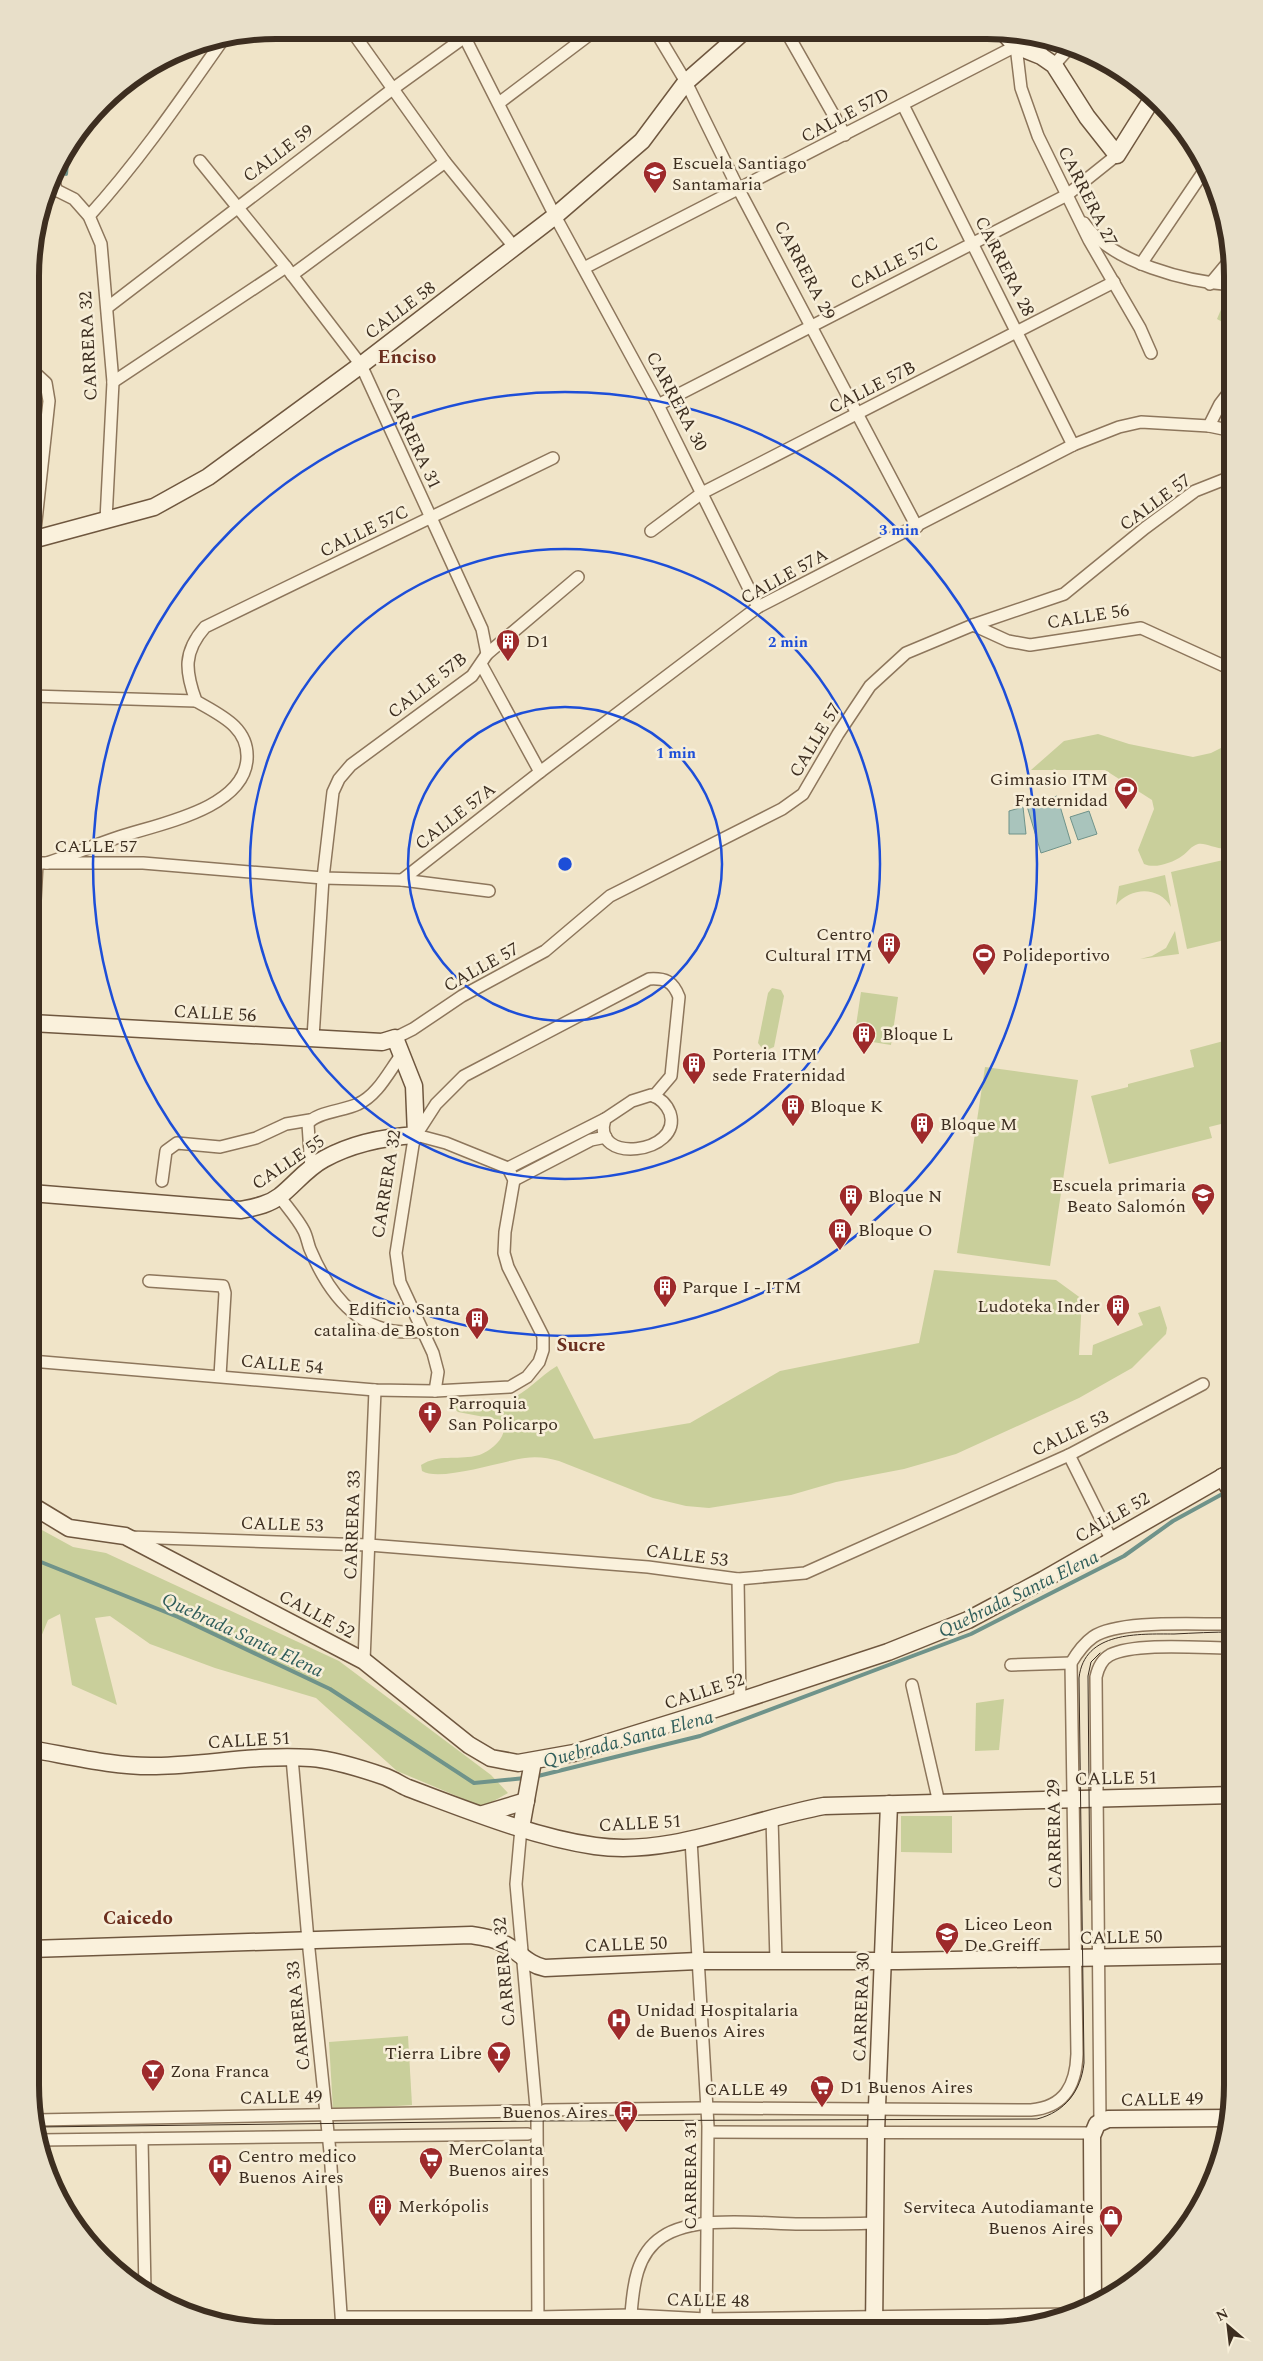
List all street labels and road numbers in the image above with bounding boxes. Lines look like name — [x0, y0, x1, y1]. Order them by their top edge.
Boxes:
street label: CALLE 57D — [796, 81, 894, 150]
street label: CALLE 59 — [237, 118, 320, 189]
street label: CARRERA 27 — [1051, 141, 1124, 251]
street label: CARRERA 28 — [968, 211, 1041, 321]
street label: CARRERA 29 — [767, 215, 842, 325]
street label: CALLE 57C — [845, 230, 943, 297]
street label: CALLE 58 — [359, 275, 442, 346]
street label: CARRERA 32 — [72, 291, 105, 401]
street label: CARRERA 30 — [639, 346, 714, 456]
street label: CALLE 57B — [824, 354, 921, 421]
street label: CARRERA 31 — [377, 383, 448, 494]
street label: CALLE 57 — [1114, 467, 1197, 538]
street label: CALLE 57C — [315, 498, 413, 565]
street label: CALLE 57A — [736, 541, 833, 612]
street label: CALLE 56 — [1045, 597, 1131, 636]
street label: CALLE 57B — [382, 646, 473, 725]
street label: CALLE 57 — [783, 698, 848, 783]
street label: CALLE 57A — [409, 776, 502, 857]
street label: CALLE 57 — [55, 833, 137, 860]
street label: CALLE 57 — [438, 936, 524, 999]
street label: CALLE 56 — [173, 998, 257, 1029]
street label: CALLE 55 — [246, 1128, 330, 1197]
street label: CARRERA 32 — [365, 1128, 408, 1240]
street label: CALLE 54 — [240, 1347, 324, 1382]
street label: CALLE 53 — [1027, 1403, 1113, 1464]
street label: CARRERA 33 — [337, 1470, 368, 1580]
street label: CALLE 52 — [1070, 1485, 1155, 1550]
street label: CALLE 53 — [240, 1510, 324, 1539]
street label: CALLE 53 — [644, 1537, 730, 1574]
street label: CALLE 52 — [274, 1583, 360, 1646]
street label: CALLE 52 — [661, 1666, 748, 1717]
street label: CALLE 51 — [207, 1725, 291, 1756]
street label: CALLE 51 — [1074, 1764, 1158, 1793]
street label: CARRERA 29 — [1040, 1779, 1069, 1889]
street label: CALLE 51 — [598, 1808, 682, 1839]
street label: CARRERA 32 — [486, 1916, 523, 2028]
street label: CALLE 50 — [1079, 1923, 1163, 1952]
street label: CALLE 50 — [584, 1930, 668, 1959]
street label: CARRERA 30 — [846, 1952, 877, 2062]
street label: CARRERA 33 — [279, 1960, 318, 2072]
street label: CALLE 49 — [705, 2076, 787, 2103]
street label: CALLE 49 — [239, 2083, 323, 2112]
street label: CALLE 49 — [1120, 2085, 1204, 2114]
street label: CARRERA 31 — [677, 2120, 704, 2230]
street label: CALLE 48 — [666, 2286, 750, 2315]

